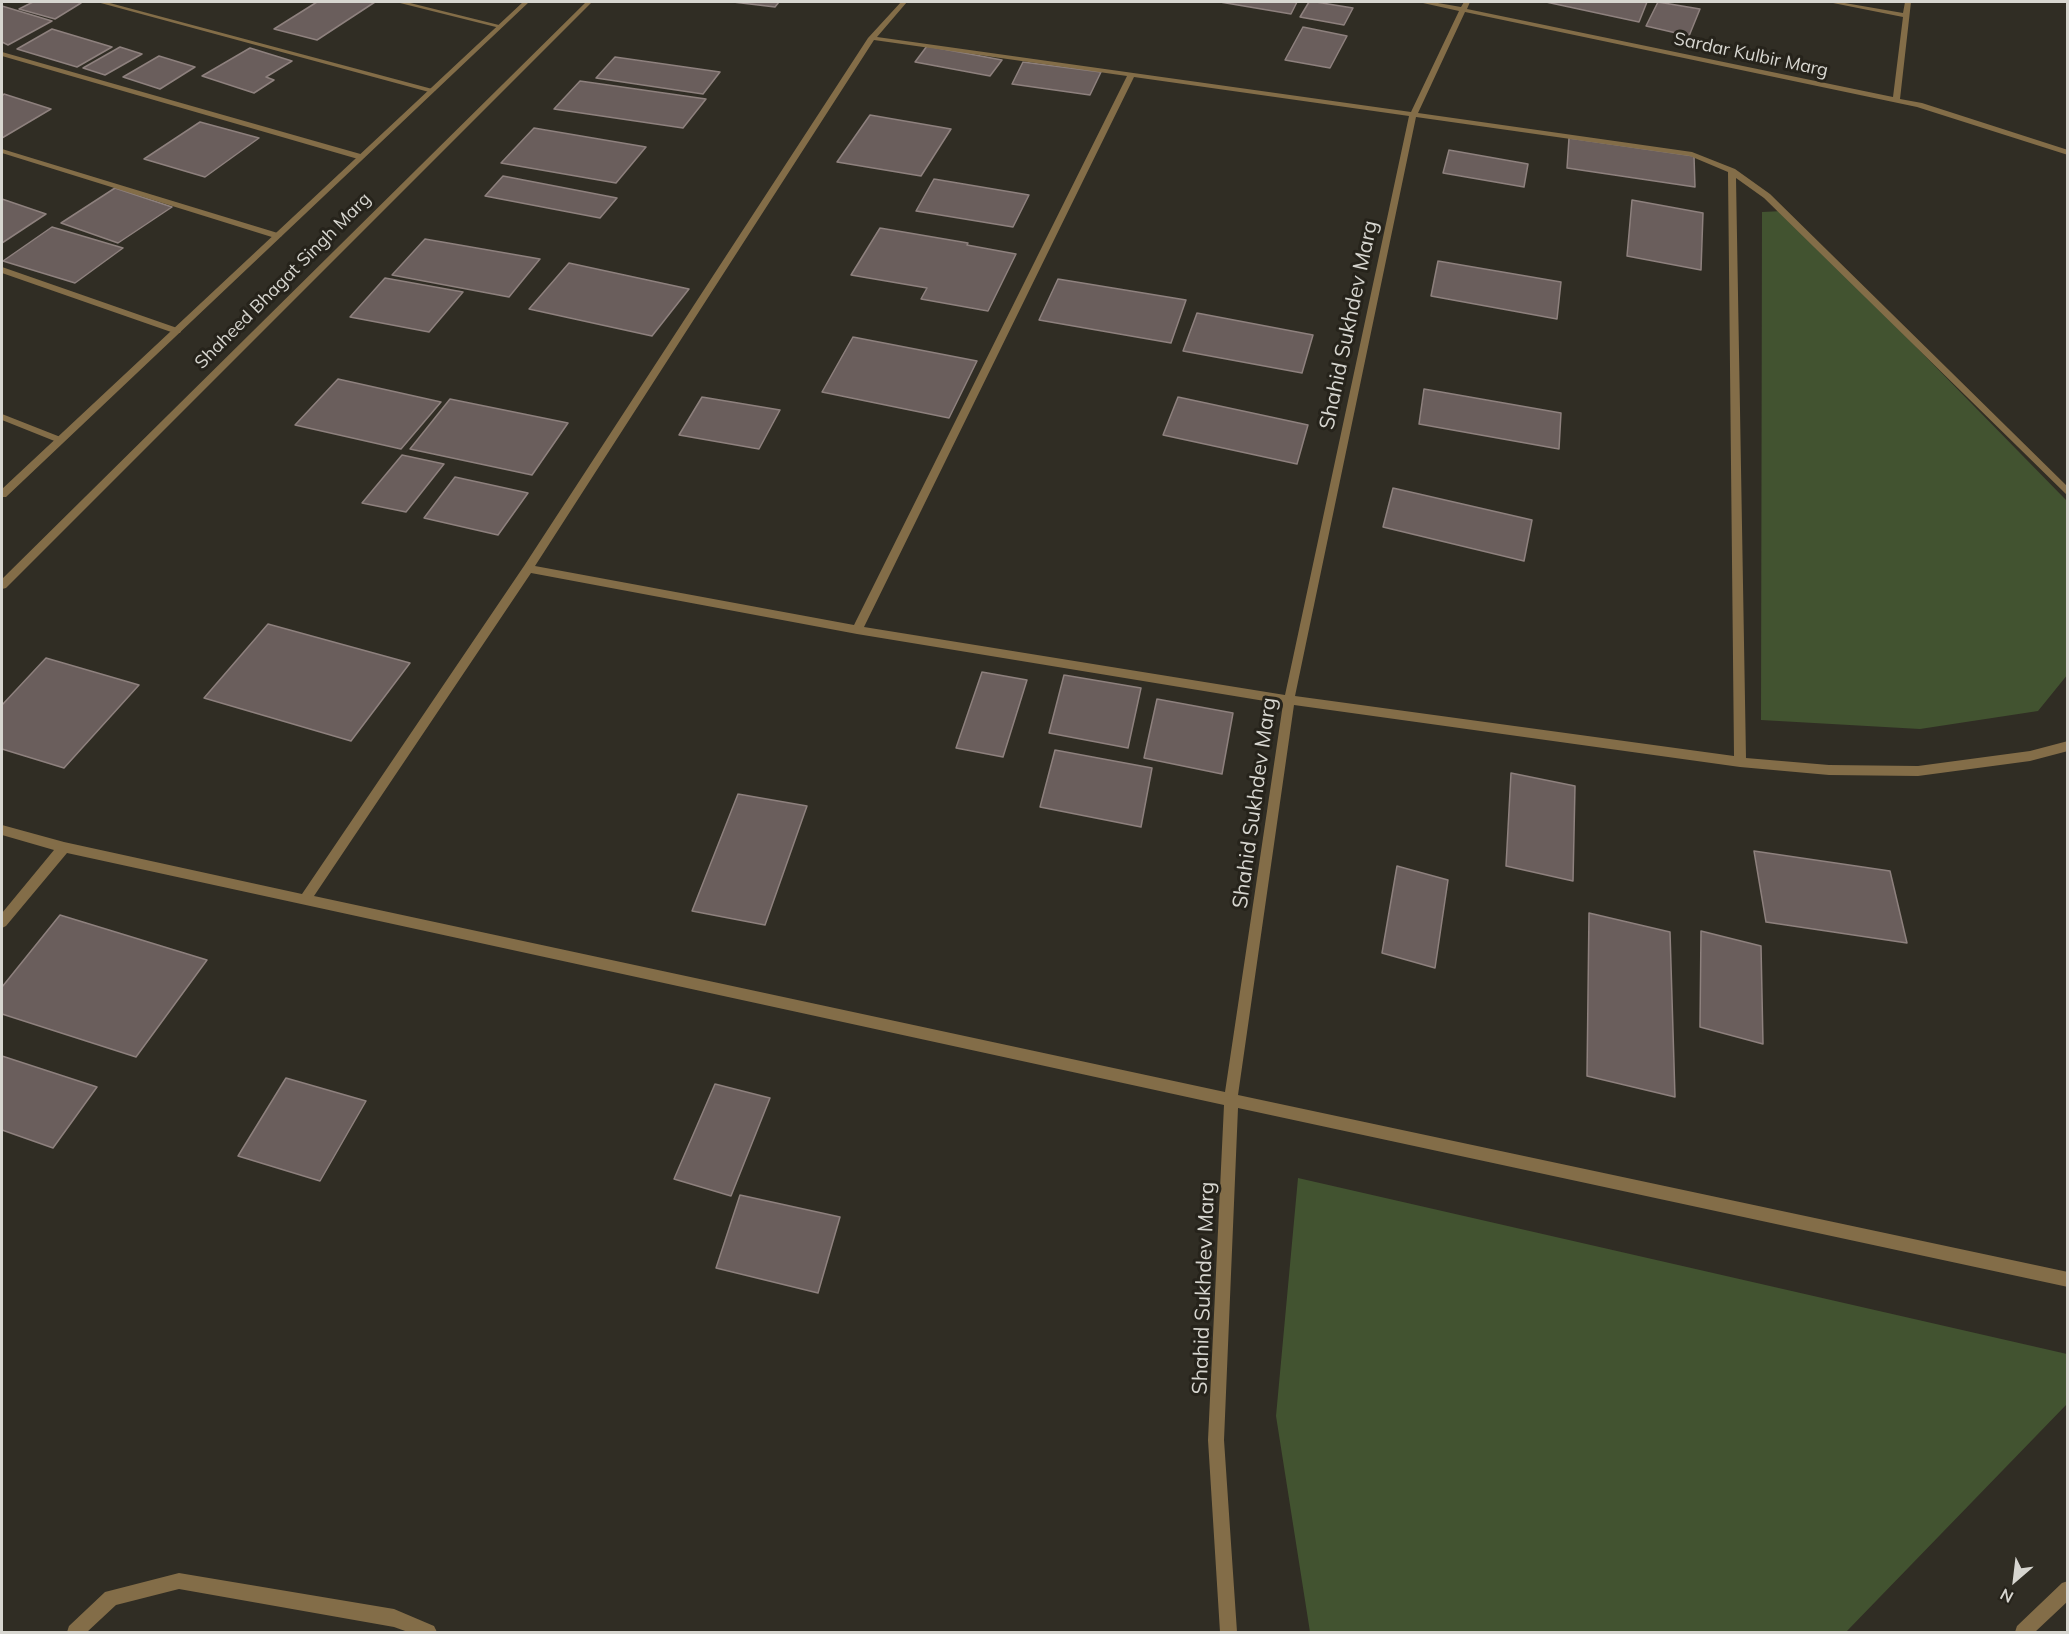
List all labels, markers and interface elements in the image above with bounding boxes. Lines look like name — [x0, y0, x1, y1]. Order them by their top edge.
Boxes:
street label: Sardar Kulbir Marg — [1672, 28, 1830, 82]
street label: Shaheed Bhagat Singh Marg — [190, 188, 376, 374]
street label: Shahid Sukhdev Marg — [1315, 218, 1383, 432]
street label: Shahid Sukhdev Marg — [1228, 696, 1282, 910]
street label: Shahid Sukhdev Marg — [1188, 1181, 1220, 1395]
north arrow — [1985, 1550, 2045, 1610]
text: N — [1997, 1584, 2017, 1608]

